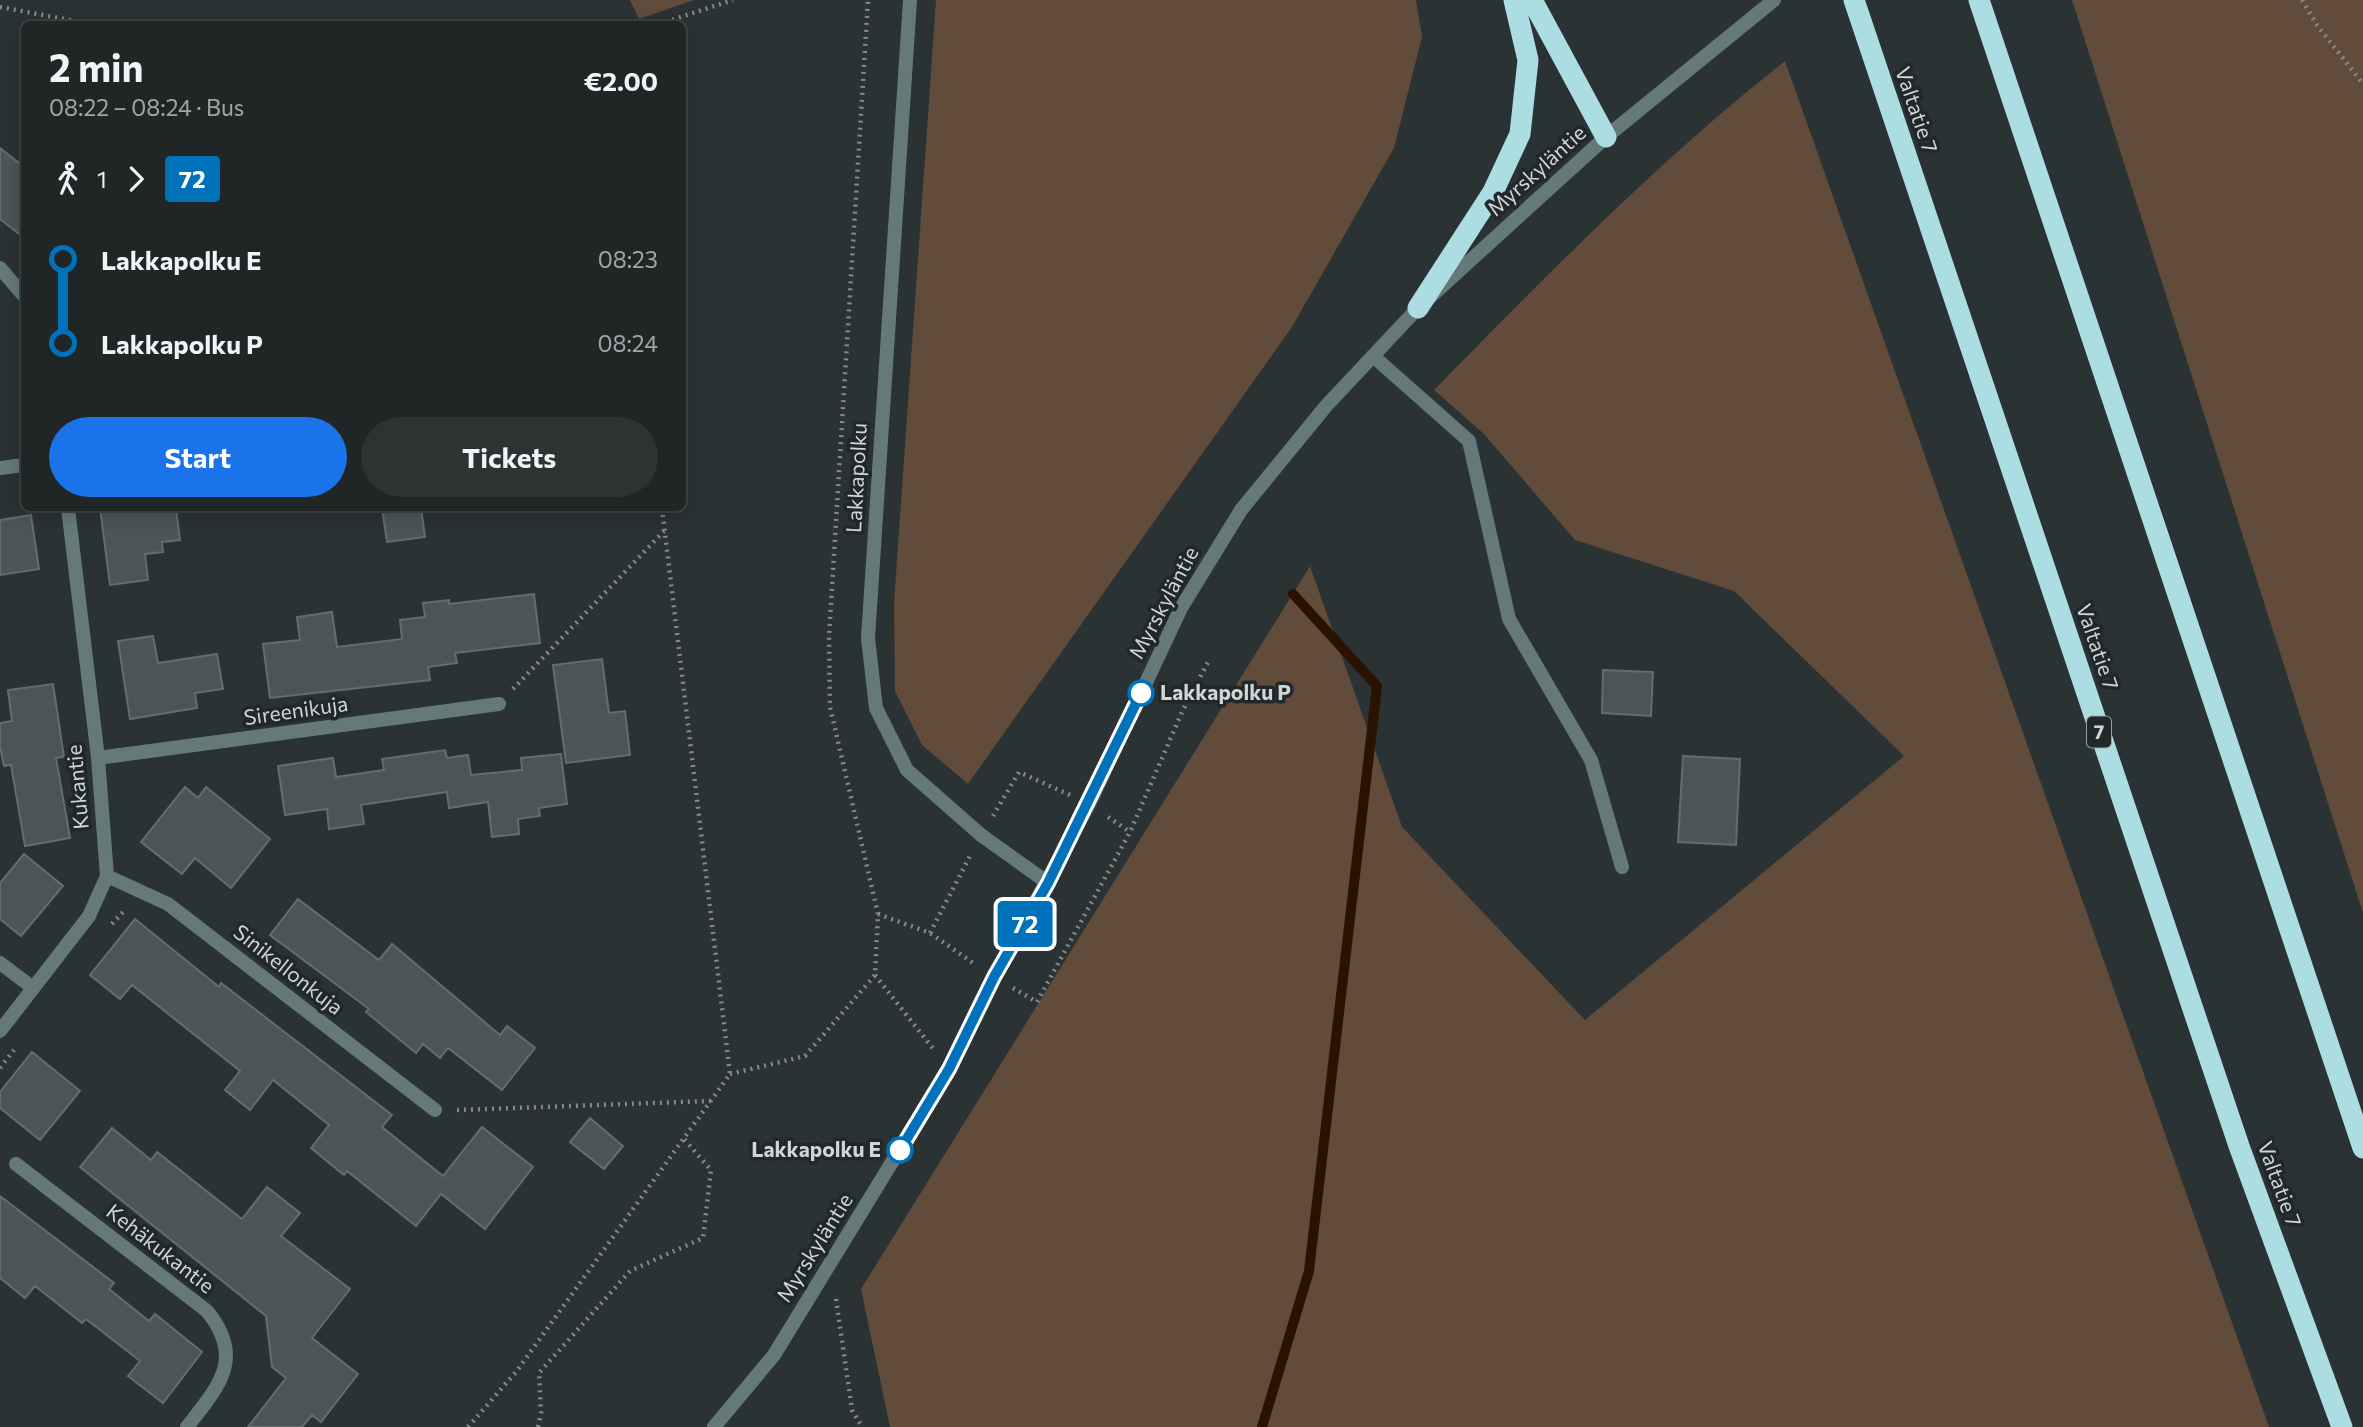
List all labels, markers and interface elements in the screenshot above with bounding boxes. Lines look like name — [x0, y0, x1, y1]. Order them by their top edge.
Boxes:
text: 2 min — [49, 43, 144, 90]
street label: Valtatie 7 — [1891, 63, 1944, 156]
text: €2.00 — [584, 65, 658, 96]
text: 08:22 – 08:24 · Bus — [49, 93, 244, 121]
street label: Myrskyläntie — [1482, 119, 1590, 220]
icon: walk — [49, 160, 87, 198]
icon: forward — [117, 160, 155, 198]
text: 72 — [179, 164, 206, 193]
text: 1 — [97, 165, 107, 193]
text: Lakkapolku E — [101, 244, 262, 275]
text: 08:23 — [598, 245, 658, 273]
text: Lakkapolku P — [101, 328, 263, 359]
text: 08:24 — [597, 329, 658, 357]
button: Start — [49, 417, 347, 497]
button: Tickets — [361, 417, 658, 497]
street label: Lakkapolku — [840, 422, 871, 534]
street label: Myrskyläntie — [1123, 542, 1203, 663]
street label: Valtatie 7 — [2072, 600, 2125, 693]
place label: Lakkapolku P — [1160, 679, 1291, 704]
marker: Lakkapolku P — [1128, 680, 1154, 706]
street label: Sireenikuja — [242, 690, 349, 729]
road number: 7 — [2087, 716, 2111, 748]
street label: Kukantie — [60, 744, 93, 831]
line badge: 72 — [993, 901, 1056, 947]
text: 72 — [1012, 909, 1038, 938]
street label: Sinikellonkuja — [229, 918, 349, 1019]
place label: Lakkapolku E — [751, 1136, 881, 1161]
marker: Lakkapolku E — [887, 1137, 913, 1163]
street label: Valtatie 7 — [2253, 1137, 2307, 1230]
street label: Myrskyläntie — [770, 1188, 857, 1306]
street label: Kehäkukantie — [102, 1198, 220, 1298]

